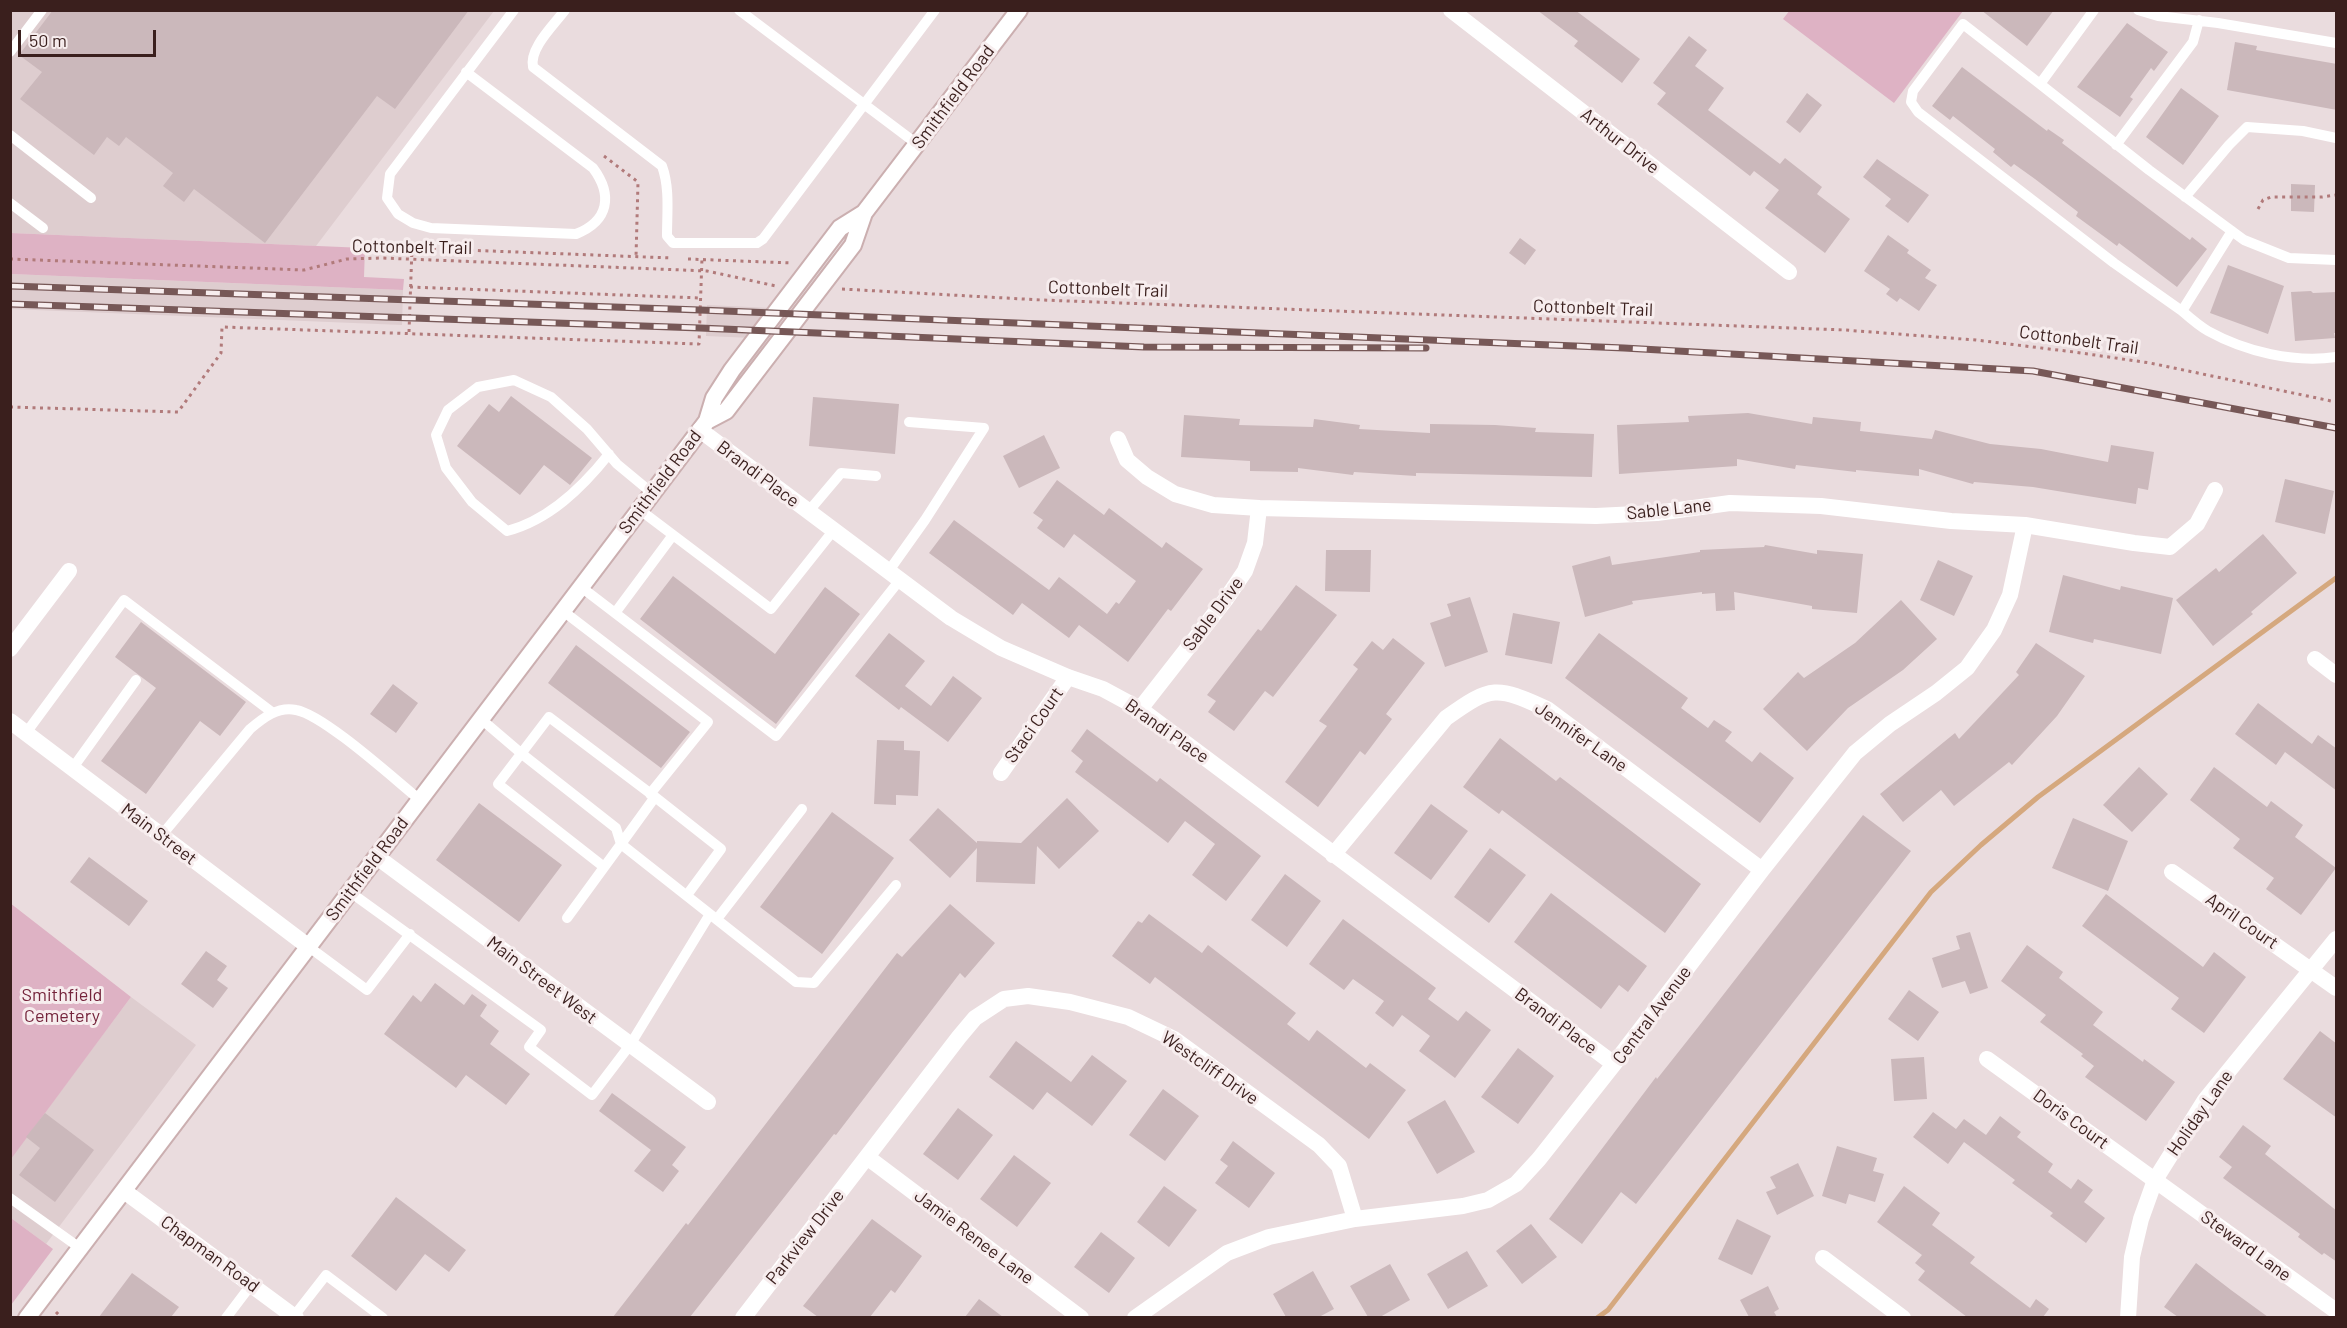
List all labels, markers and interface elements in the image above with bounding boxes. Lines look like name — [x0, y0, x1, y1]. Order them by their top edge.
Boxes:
scale bar — [21, 18, 159, 56]
text: 50 m — [29, 29, 67, 51]
street label: Smithfield Road — [907, 41, 999, 153]
street label: Arthur Drive — [1576, 104, 1664, 178]
street label: Cottonbelt Trail — [352, 235, 472, 259]
street label: Cottonbelt Trail — [1048, 276, 1168, 302]
street label: Cottonbelt Trail — [1533, 295, 1653, 321]
street label: Cottonbelt Trail — [2018, 321, 2140, 359]
street label: Smithfield Road — [614, 426, 706, 538]
street label: Brandi Place — [713, 436, 803, 512]
street label: Sable Lane — [1625, 494, 1713, 524]
street label: Sable Drive — [1178, 573, 1248, 655]
street label: Staci Court — [1000, 683, 1068, 767]
street label: Brandi Place — [1121, 694, 1213, 768]
street label: Jennifer Lane — [1531, 697, 1631, 777]
street label: Main Street — [117, 799, 201, 869]
street label: Smithfield Road — [321, 813, 413, 925]
street label: April Court — [2202, 888, 2282, 954]
street label: Main Street West — [483, 932, 601, 1028]
street label: Central Avenue — [1608, 962, 1696, 1068]
street label: Brandi Place — [1511, 983, 1601, 1059]
park label: Smithfield Cemetery — [22, 984, 102, 1026]
street label: Westcliff Drive — [1157, 1026, 1263, 1110]
street label: Holiday Lane — [2163, 1066, 2237, 1160]
street label: Doris Court — [2029, 1084, 2113, 1154]
street label: Parkview Drive — [761, 1185, 849, 1289]
street label: Jamie Renee Lane — [910, 1185, 1038, 1289]
street label: Steward Lane — [2197, 1206, 2295, 1286]
street label: Chapman Road — [156, 1211, 264, 1297]

